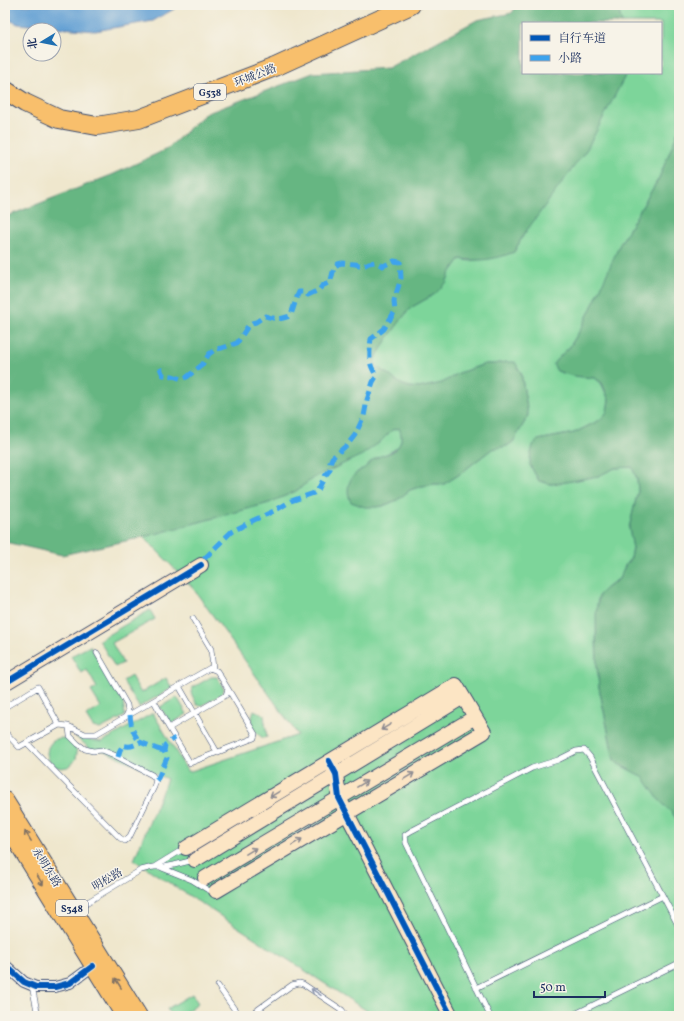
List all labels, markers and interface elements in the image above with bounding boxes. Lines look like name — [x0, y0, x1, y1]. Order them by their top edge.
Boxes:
north arrow — [22, 22, 62, 62]
legend — [522, 22, 662, 74]
text: 自行车道 — [558, 31, 606, 47]
text: 北 — [25, 37, 42, 50]
text: 小路 — [558, 51, 582, 67]
street label: 环城公路 — [232, 62, 279, 91]
road number: G538 — [194, 84, 226, 100]
one-way arrow — [380, 723, 392, 731]
one-way arrow — [403, 771, 415, 779]
one-way arrow — [356, 780, 368, 788]
one-way arrow — [269, 790, 281, 798]
one-way arrow — [23, 830, 31, 842]
one-way arrow — [291, 838, 303, 846]
street label: 永明东路 — [28, 845, 64, 890]
one-way arrow — [245, 847, 256, 855]
street label: 明松路 — [90, 866, 126, 895]
one-way arrow — [36, 874, 44, 885]
road number: S348 — [56, 900, 88, 916]
scale bar — [534, 973, 605, 999]
one-way arrow — [114, 978, 122, 989]
text: 50 m — [540, 980, 566, 996]
one-way arrow — [310, 988, 321, 996]

